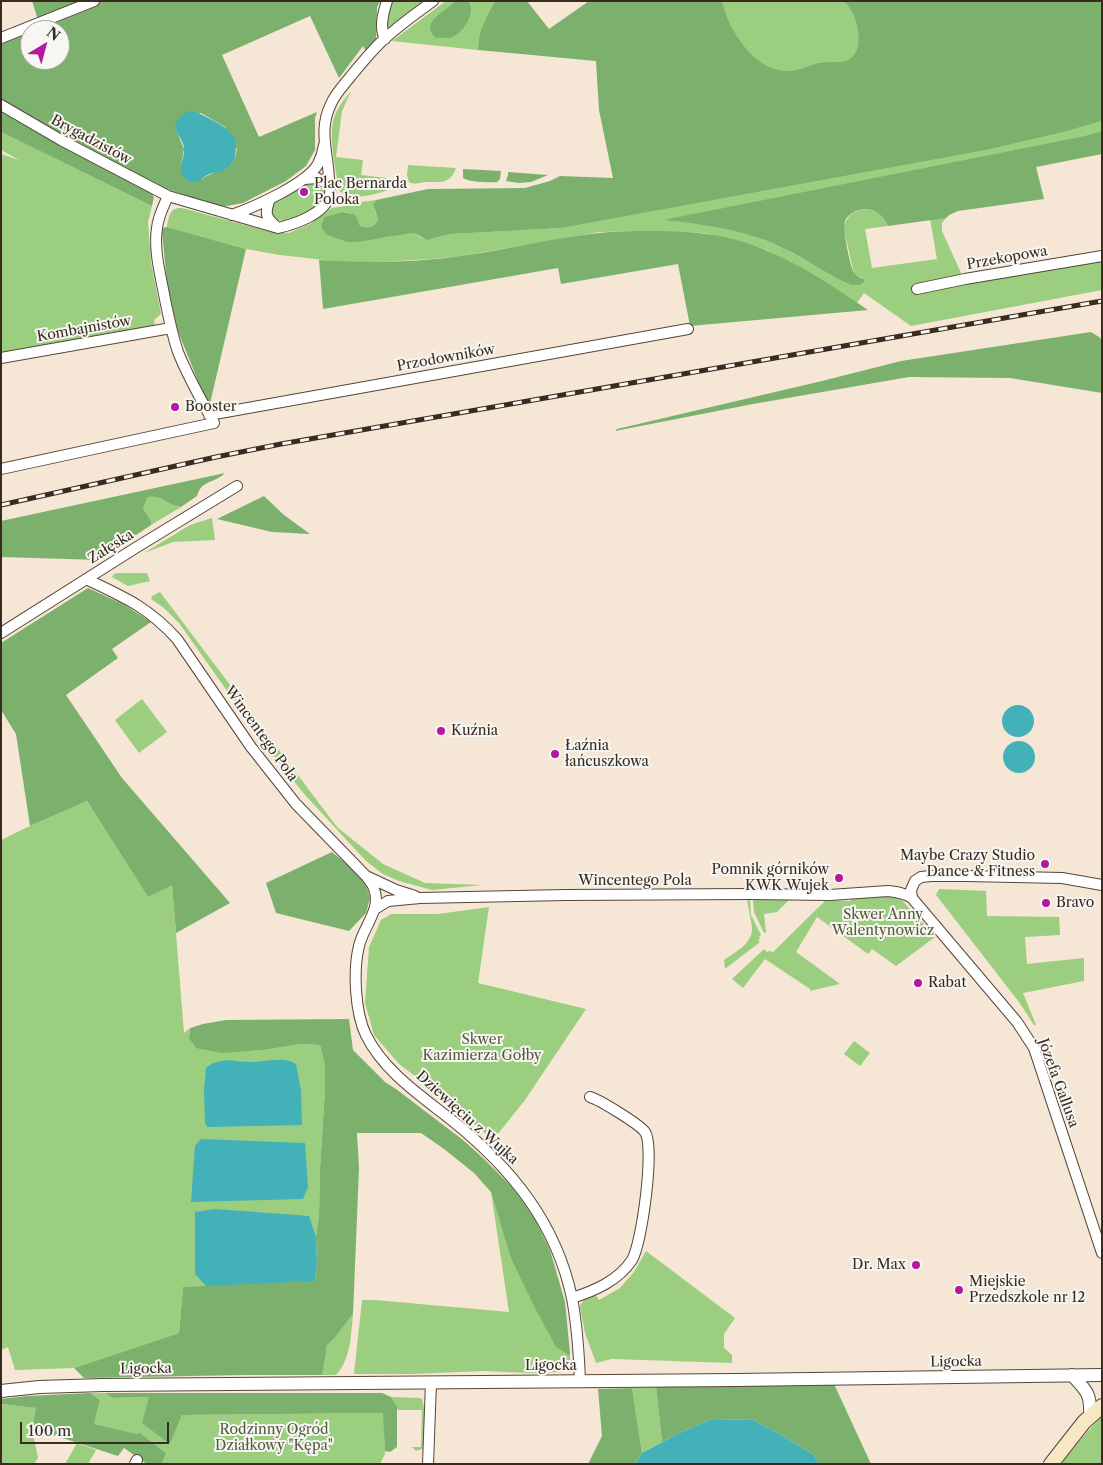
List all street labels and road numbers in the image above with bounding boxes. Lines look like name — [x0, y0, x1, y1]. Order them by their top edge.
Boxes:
street label: Brygadzistów — [48, 112, 134, 168]
street label: Przekopowa — [965, 243, 1049, 273]
street label: Kombajnistów — [35, 312, 133, 346]
street label: Przodowników — [396, 341, 496, 375]
street label: Załęska — [85, 527, 137, 567]
street label: Wincentego Pola — [221, 683, 301, 785]
street label: Wincentego Pola — [578, 873, 692, 889]
street label: Józefa Gallusa — [1034, 1036, 1082, 1130]
street label: Dziewięciu z Wujka — [413, 1068, 521, 1168]
street label: Ligocka — [930, 1353, 982, 1371]
street label: Ligocka — [525, 1358, 577, 1374]
street label: Ligocka — [120, 1360, 172, 1378]

